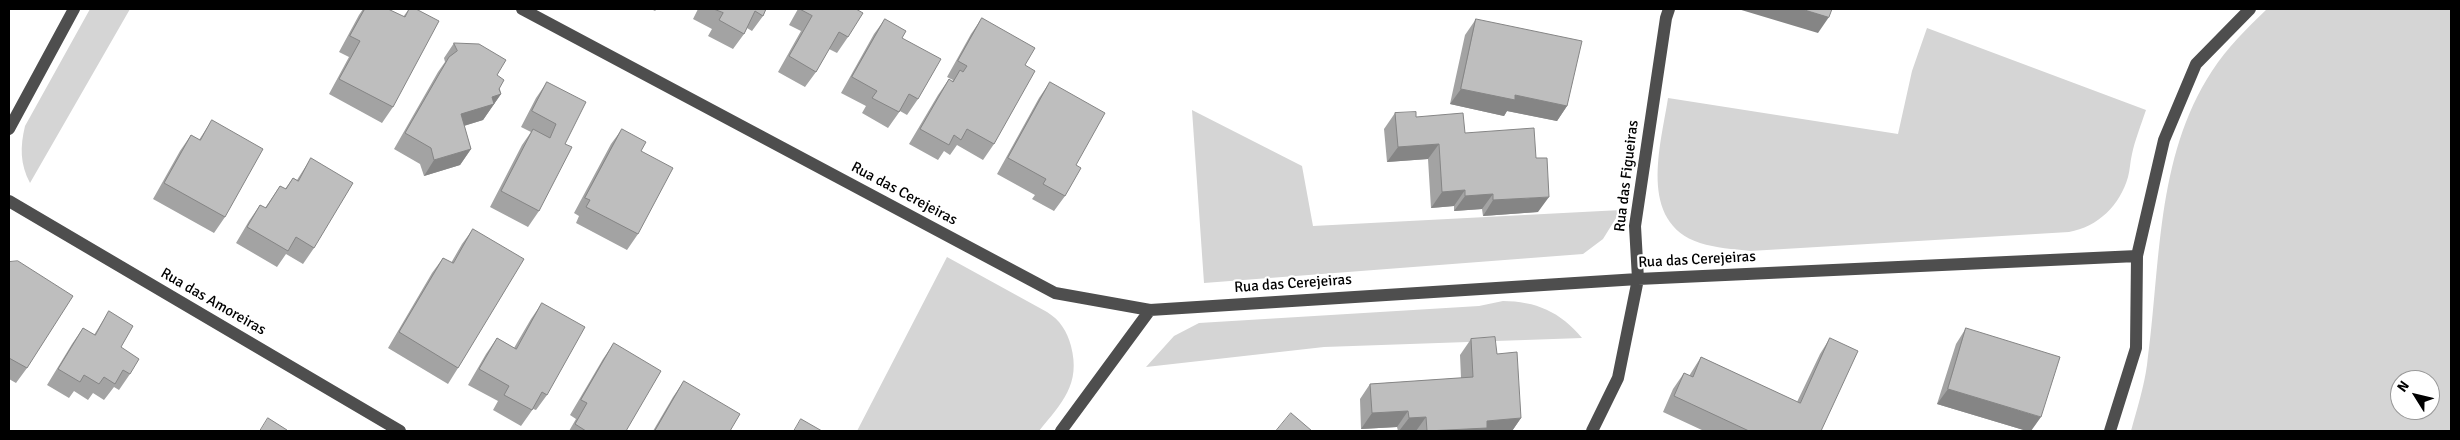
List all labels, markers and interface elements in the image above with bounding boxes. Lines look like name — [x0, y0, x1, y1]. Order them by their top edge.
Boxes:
street label: Rua das Figueiras — [1611, 119, 1643, 233]
street label: Rua das Cerejeiras — [848, 158, 960, 230]
street label: Rua das Cerejeiras — [1638, 248, 1756, 272]
street label: Rua das Amoreiras — [157, 265, 269, 339]
street label: Rua das Cerejeiras — [1234, 271, 1352, 297]
north arrow — [2390, 370, 2440, 420]
text: N — [2394, 378, 2413, 395]

